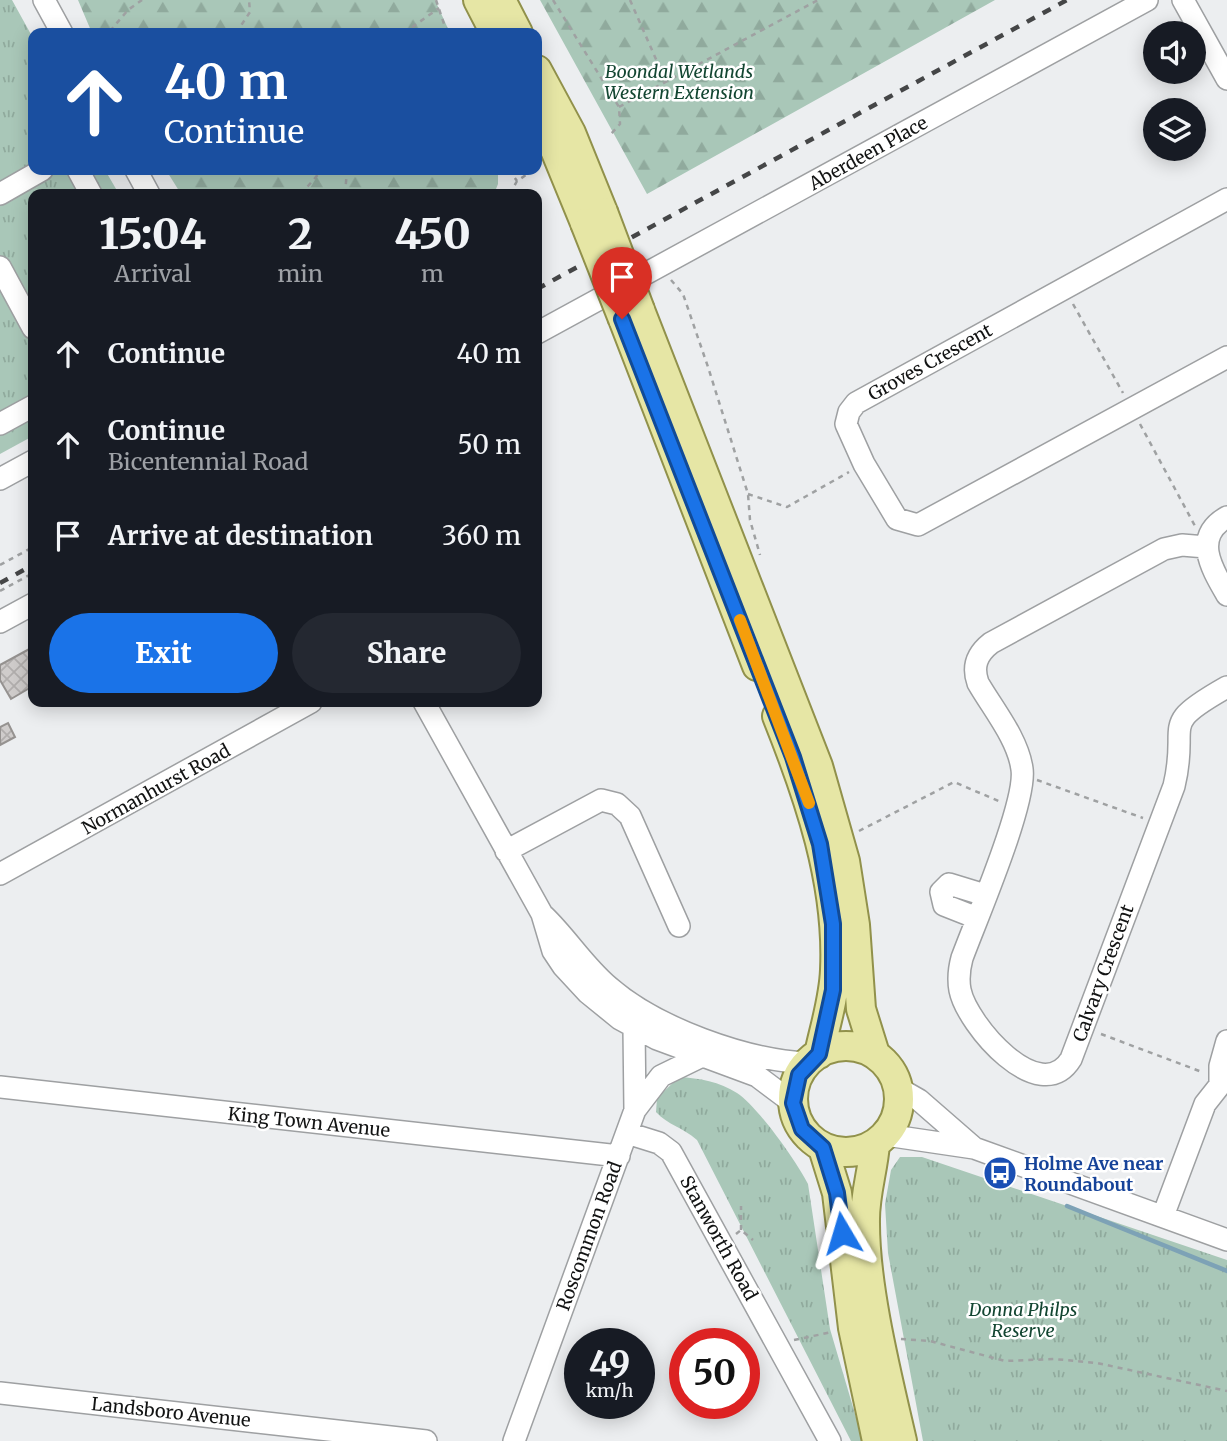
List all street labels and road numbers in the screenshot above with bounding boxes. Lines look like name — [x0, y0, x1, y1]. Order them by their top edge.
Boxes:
street label: Aberdeen Place — [804, 111, 931, 196]
street label: Groves Crescent — [864, 318, 996, 406]
street label: Normanhurst Road — [78, 739, 234, 839]
street label: Calvary Crescent — [1067, 901, 1139, 1045]
street label: King Town Avenue — [227, 1102, 391, 1142]
street label: Roscommon Road — [551, 1158, 627, 1314]
street label: Stanworth Road — [675, 1171, 763, 1305]
street label: Landsboro Avenue — [90, 1392, 252, 1432]

